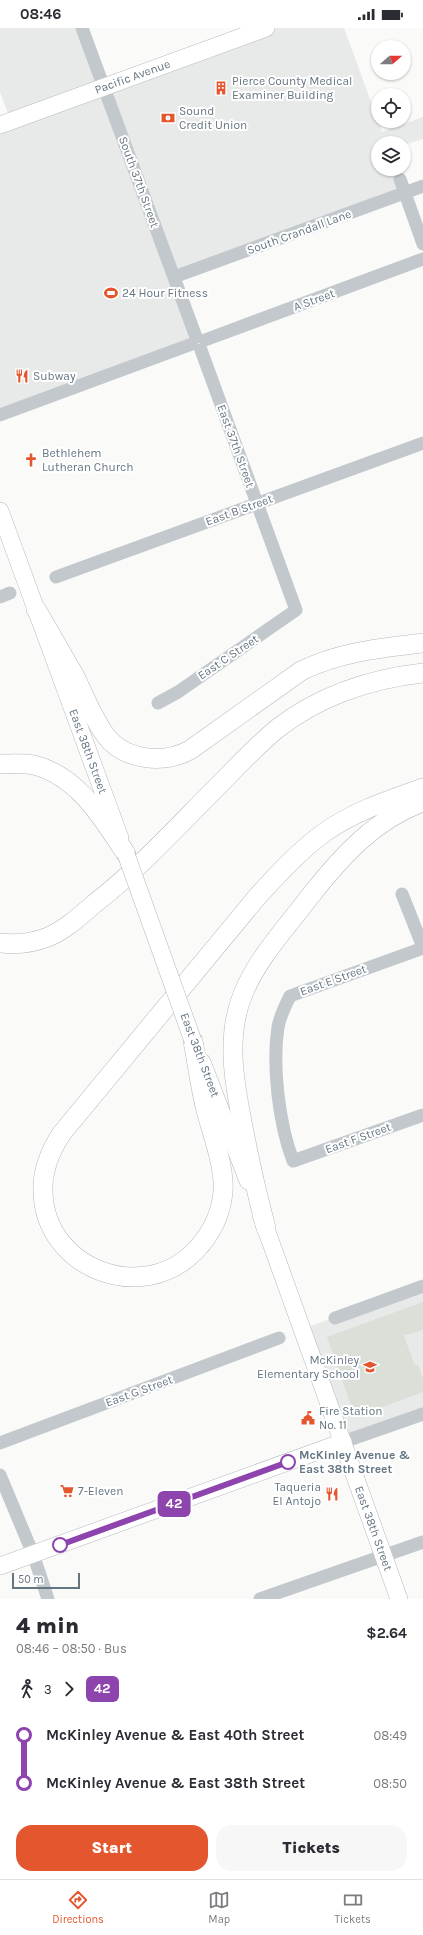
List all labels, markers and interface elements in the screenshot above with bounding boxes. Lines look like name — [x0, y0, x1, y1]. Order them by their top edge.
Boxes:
text: 08:46 — [20, 5, 61, 23]
north arrow — [371, 40, 411, 80]
map controls — [371, 40, 411, 176]
street label: Pacific Avenue — [93, 57, 172, 97]
place label: Pierce County Medical Examiner Building — [232, 74, 352, 102]
building icon: Pierce County Medical Examiner Building — [213, 80, 229, 96]
button: locate — [371, 88, 411, 128]
place label: Sound Credit Union — [179, 104, 247, 132]
bank icon: Sound Credit Union — [160, 110, 176, 126]
street label: South 37th Street — [116, 135, 162, 230]
button: layers — [371, 136, 411, 176]
street label: South Crandall Lane — [245, 207, 353, 257]
sports icon: 24 Hour Fitness — [103, 285, 119, 301]
place label: 24 Hour Fitness — [122, 286, 208, 300]
street label: A Street — [292, 286, 337, 314]
restaurant icon: Subway — [14, 368, 30, 384]
place label: Subway — [33, 369, 76, 383]
street label: East 37th Street — [214, 403, 258, 490]
place label: Bethlehem Lutheran Church — [42, 446, 133, 474]
church icon: Bethlehem Lutheran Church — [23, 452, 39, 468]
street label: East B Street — [204, 491, 275, 529]
street label: East C Street — [195, 631, 261, 682]
street label: East 38th Street — [66, 707, 110, 796]
street label: East E Street — [298, 961, 369, 998]
street label: East 38th Street — [178, 1011, 223, 1100]
street label: East F Street — [323, 1119, 393, 1156]
place label: McKinley Elementary School — [257, 1353, 359, 1381]
school or university icon: McKinley Elementary School — [362, 1359, 378, 1375]
street label: East G Street — [103, 1372, 175, 1410]
place label: Fire Station No. 11 — [319, 1404, 382, 1432]
public building icon: Fire Station No. 11 — [300, 1410, 316, 1426]
place label: McKinley Avenue & East 38th Street — [299, 1448, 410, 1476]
marker: McKinley Avenue & East 38th Street — [280, 1454, 296, 1470]
place label: Taqueria El Antojo — [273, 1480, 321, 1508]
supermarket icon: 7-Eleven — [59, 1483, 75, 1499]
place label: 7-Eleven — [78, 1484, 124, 1498]
street label: East 38th Street — [352, 1484, 395, 1573]
restaurant icon: Taqueria El Antojo — [324, 1486, 340, 1502]
line badge: 42 — [156, 1491, 192, 1517]
text: 42 — [166, 1495, 182, 1512]
unlabelled marker — [52, 1537, 68, 1553]
scale bar — [12, 1571, 80, 1590]
text: 50 m — [18, 1573, 44, 1586]
text: 4 min — [16, 1613, 79, 1639]
text: $2.64 — [366, 1624, 407, 1642]
text: 08:46 – 08:50 · Bus — [16, 1641, 127, 1656]
icon: walk — [16, 1678, 38, 1700]
icon: forward — [58, 1678, 80, 1700]
text: 42 — [94, 1680, 111, 1697]
text: 3 — [44, 1682, 52, 1697]
text: McKinley Avenue & East 40th Street — [46, 1726, 304, 1744]
text: 08:49 — [373, 1728, 407, 1743]
text: McKinley Avenue & East 38th Street — [46, 1774, 305, 1792]
text: 08:50 — [373, 1776, 407, 1791]
button: Start — [16, 1825, 208, 1871]
button: Tickets — [216, 1825, 407, 1871]
tab: Directions — [52, 1889, 104, 1926]
tab: Map — [208, 1889, 230, 1926]
tab: Tickets — [335, 1889, 371, 1926]

